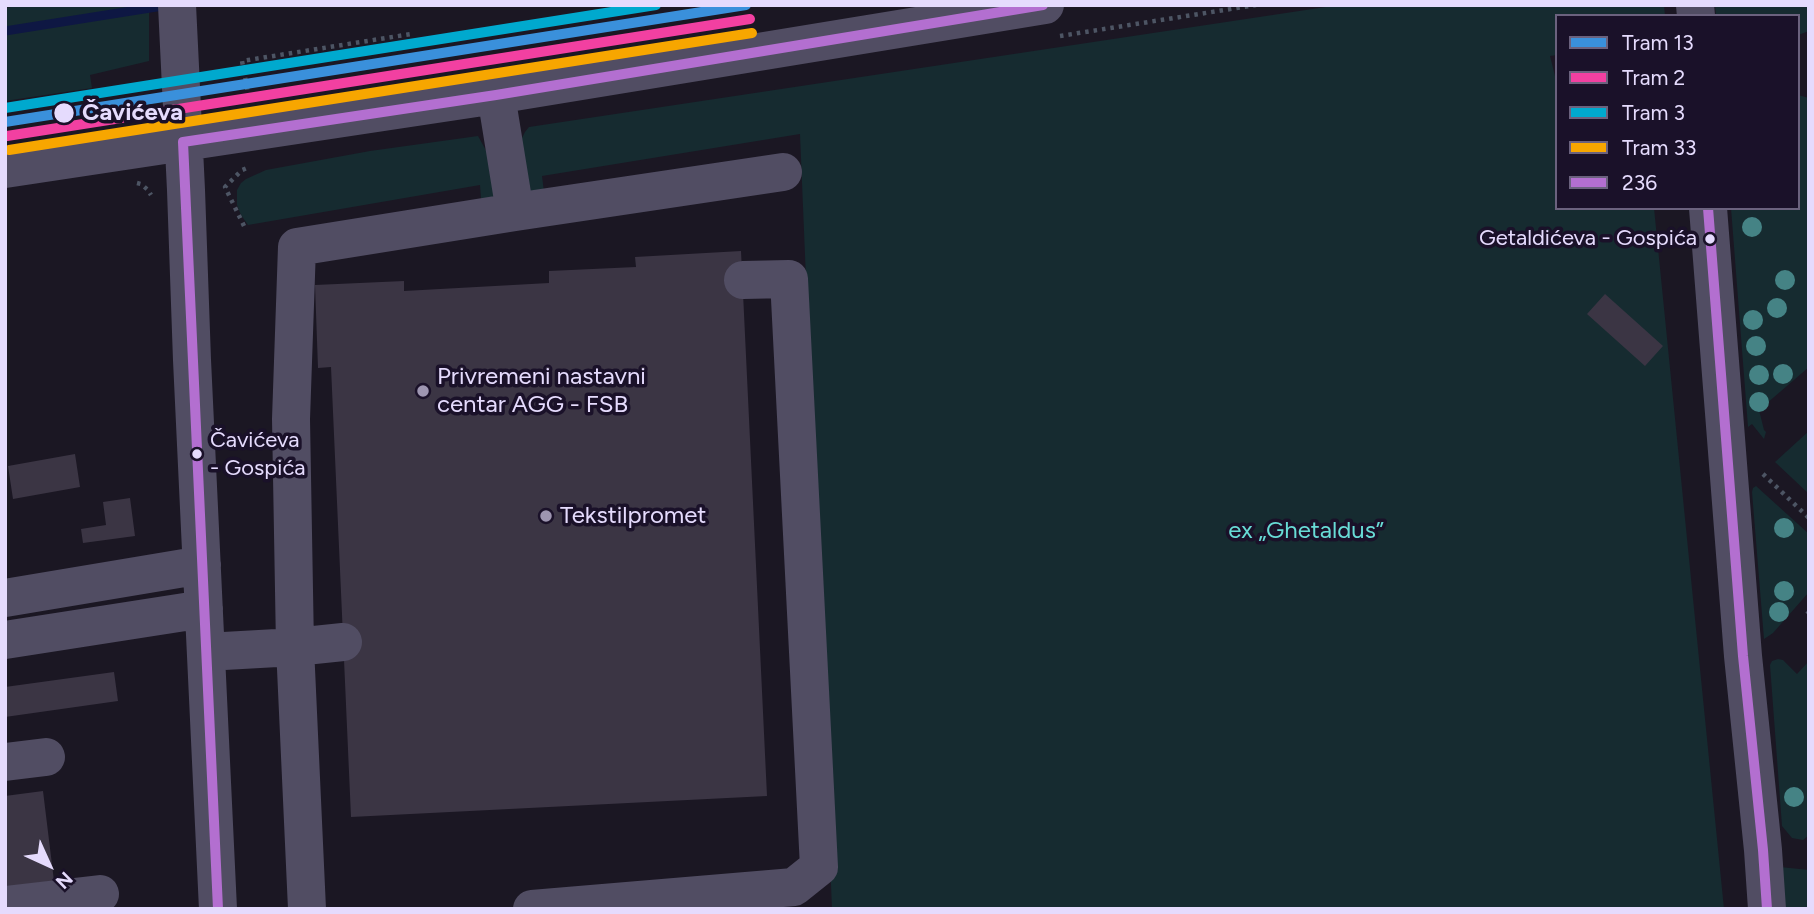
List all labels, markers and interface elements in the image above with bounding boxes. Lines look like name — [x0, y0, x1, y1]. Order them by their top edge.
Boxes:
legend — [1555, 14, 1800, 210]
text: Tram 13 — [1622, 30, 1694, 55]
text: Tram 2 — [1622, 65, 1685, 90]
place label: Čavićeva — [82, 99, 183, 127]
text: Tram 3 — [1622, 100, 1685, 125]
marker: Čavićeva — [52, 101, 76, 125]
text: Tram 33 — [1622, 135, 1696, 160]
text: 236 — [1622, 170, 1657, 195]
place label: Getaldićeva - Gospića — [1479, 226, 1697, 252]
marker: Getaldićeva - Gospića — [1703, 232, 1717, 246]
place label: Privremeni nastavni centar AGG - FSB — [437, 363, 646, 419]
marker: Privremeni nastavni centar AGG - FSB — [415, 383, 431, 399]
place label: Čavićeva - Gospića — [210, 428, 306, 480]
marker: Čavićeva - Gospića — [190, 447, 204, 461]
place label: Tekstilpromet — [560, 502, 706, 530]
marker: Tekstilpromet — [538, 508, 554, 524]
park label: ex „Ghetaldus” — [1228, 517, 1384, 545]
north arrow — [14, 830, 84, 900]
text: N — [51, 867, 78, 894]

